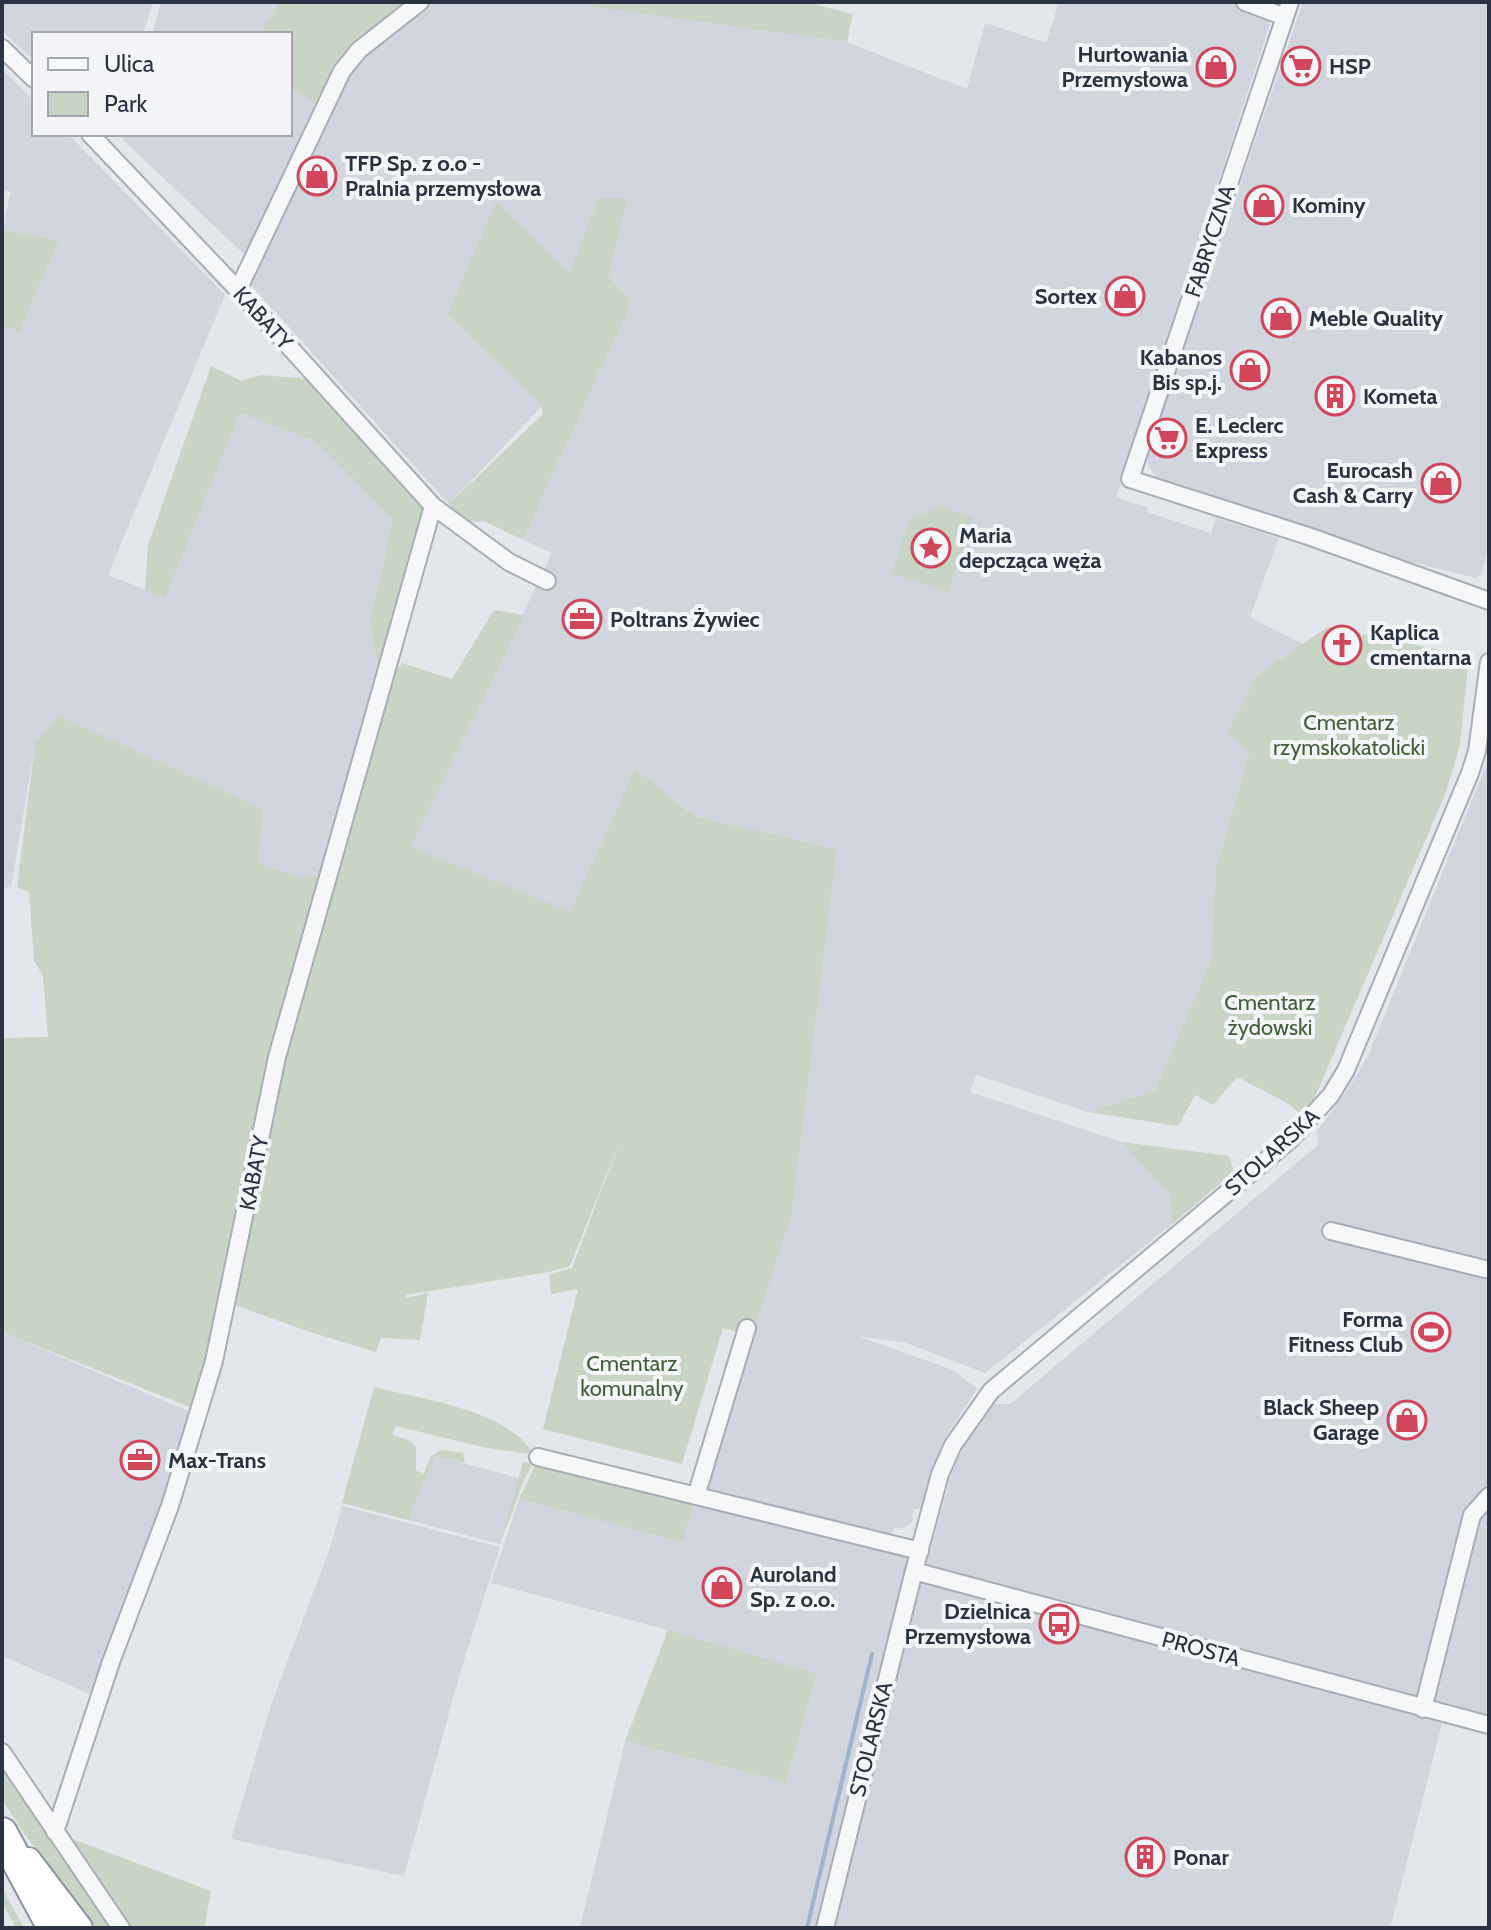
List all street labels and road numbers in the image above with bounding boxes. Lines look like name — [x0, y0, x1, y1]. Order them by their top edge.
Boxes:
street label: FABRYCZNA — [1179, 181, 1241, 301]
street label: KABATY — [228, 281, 299, 356]
street label: STOLARSKA — [1219, 1102, 1325, 1201]
street label: KABATY — [234, 1133, 275, 1213]
street label: PROSTA — [1159, 1626, 1243, 1672]
street label: STOLARSKA — [844, 1678, 898, 1799]

